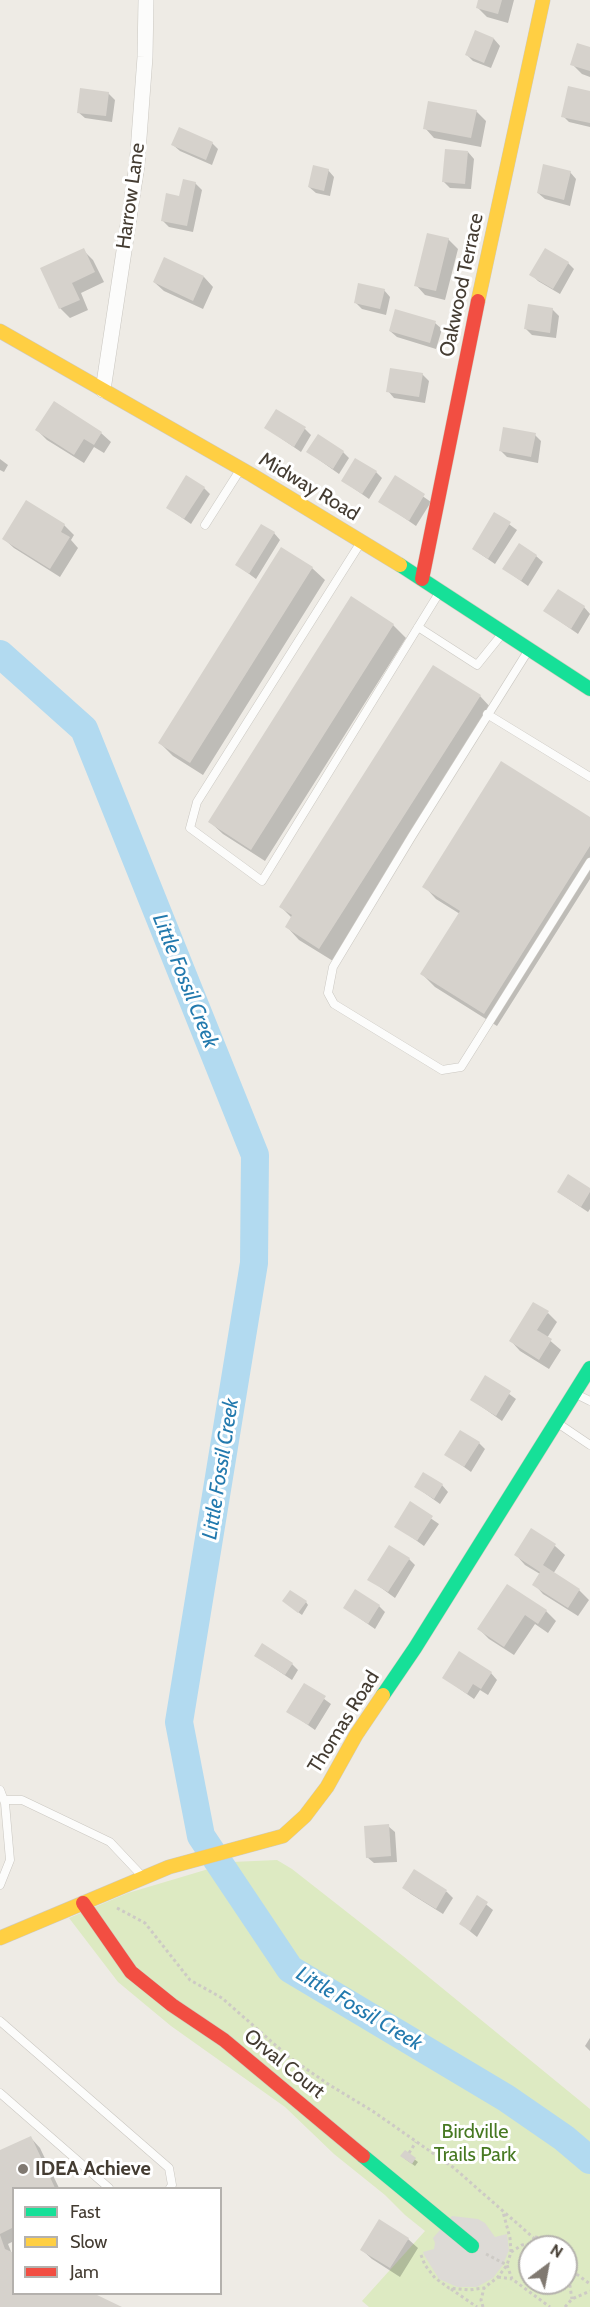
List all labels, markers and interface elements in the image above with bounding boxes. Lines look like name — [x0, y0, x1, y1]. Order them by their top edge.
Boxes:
street label: Harrow Lane — [112, 141, 150, 251]
street label: Oakwood Terrace — [435, 211, 489, 359]
street label: Midway Road — [254, 448, 364, 526]
water label: Little Fossil Creek — [147, 910, 223, 1052]
water label: Little Fossil Creek — [197, 1397, 245, 1541]
street label: Thomas Road — [303, 1667, 385, 1777]
water label: Little Fossil Creek — [291, 1961, 427, 2057]
street label: Orval Court — [239, 2024, 329, 2104]
park label: Birdville Trails Park — [434, 2120, 516, 2167]
place label: IDEA Achieve — [35, 2157, 151, 2181]
marker: IDEA Achieve — [16, 2162, 30, 2176]
legend — [12, 2187, 222, 2295]
text: Fast — [70, 2201, 101, 2223]
text: Slow — [70, 2231, 107, 2253]
north arrow — [518, 2235, 578, 2295]
text: N — [547, 2240, 567, 2262]
text: Jam — [70, 2261, 99, 2283]

